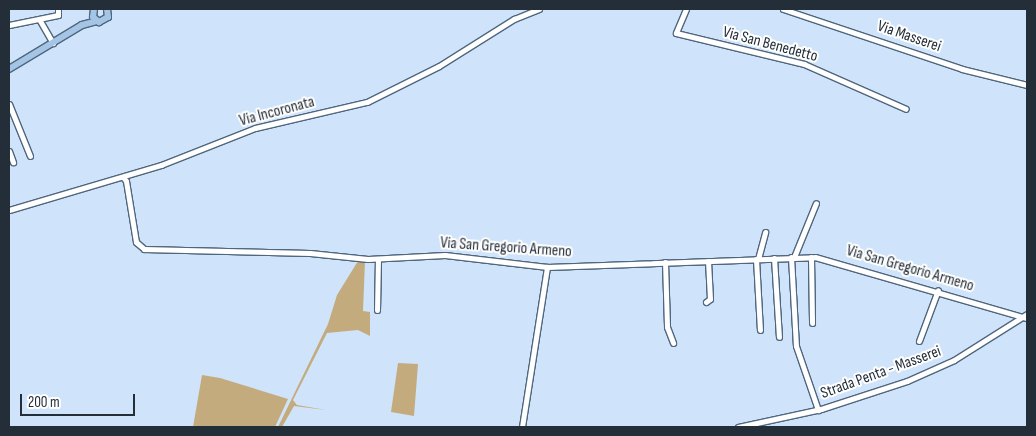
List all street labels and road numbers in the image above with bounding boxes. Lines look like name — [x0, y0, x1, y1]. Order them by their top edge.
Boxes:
street label: Via Masserei — [875, 17, 943, 57]
street label: Via San Benedetto — [720, 23, 820, 67]
street label: Via Incoronata — [237, 93, 317, 131]
street label: Via San Gregorio Armeno — [440, 234, 572, 262]
street label: Via San Gregorio Armeno — [844, 242, 976, 296]
street label: Strada Penta - Masserei — [818, 342, 944, 404]

